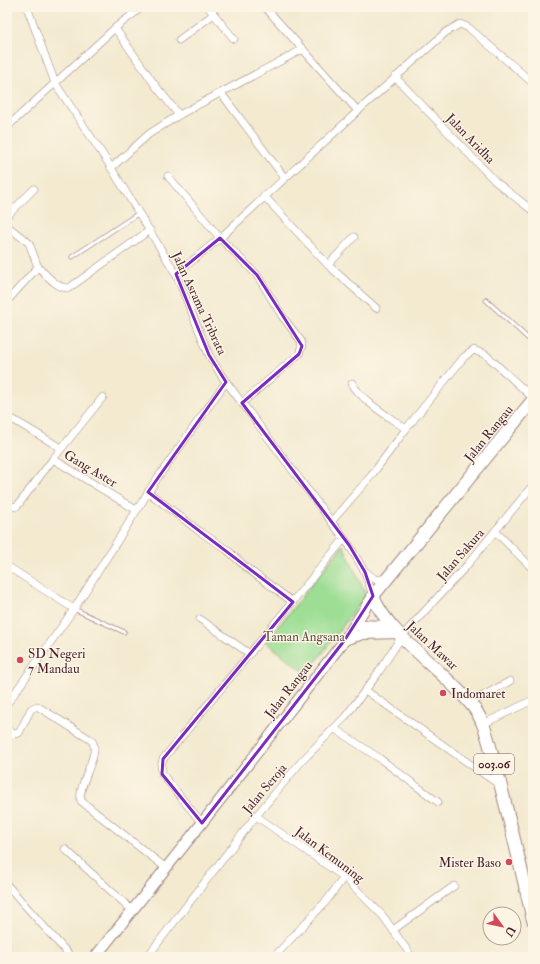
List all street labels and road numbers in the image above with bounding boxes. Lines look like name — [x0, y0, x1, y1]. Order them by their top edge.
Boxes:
street label: Jalan Aridha — [442, 110, 499, 168]
street label: Jalan Asrama Tribrata — [168, 248, 230, 358]
street label: Jalan Rangau — [460, 402, 517, 466]
street label: Gang Aster — [61, 447, 120, 491]
street label: Jalan Sakura — [433, 525, 488, 585]
street label: Jalan Mawar — [403, 617, 461, 674]
street label: Jalan Rangau — [261, 658, 316, 722]
road number: 003.06 — [474, 754, 514, 774]
street label: Jalan Seroja — [239, 760, 291, 818]
street label: Jalan Kemuning — [291, 823, 368, 886]

